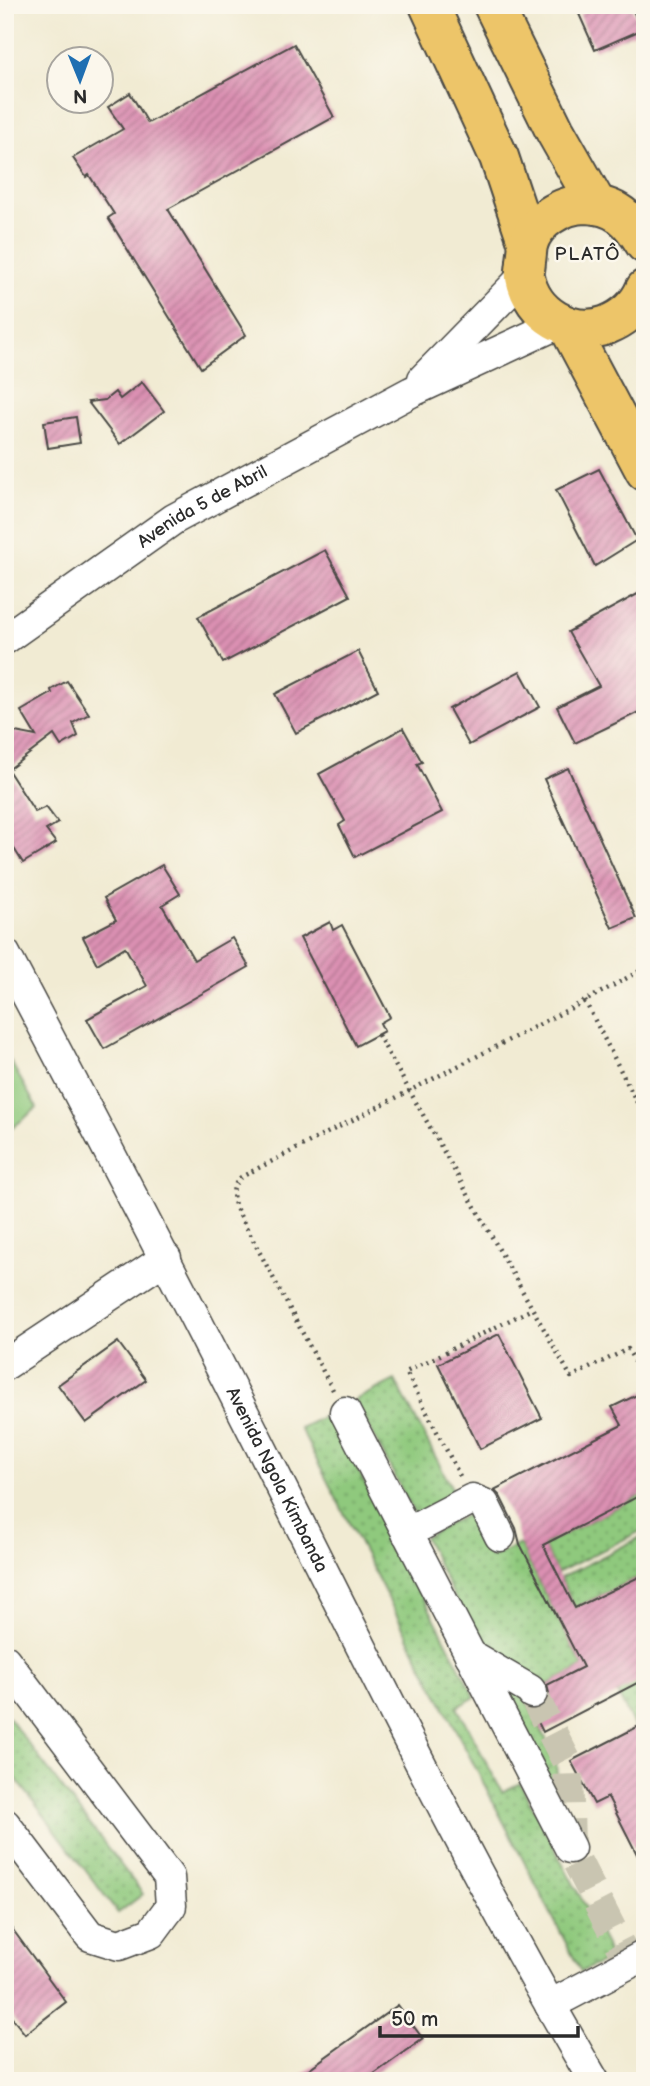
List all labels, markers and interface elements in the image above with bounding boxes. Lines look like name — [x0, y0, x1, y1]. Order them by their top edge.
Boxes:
north arrow — [46, 46, 116, 116]
text: N — [73, 84, 88, 107]
district label: PLATÔ — [554, 242, 622, 266]
street label: Avenida 5 de Abril — [133, 461, 271, 552]
street label: Avenida Ngola Kimbanda — [222, 1384, 333, 1576]
scale bar — [380, 1995, 578, 2039]
text: 50 m — [391, 2007, 438, 2032]

